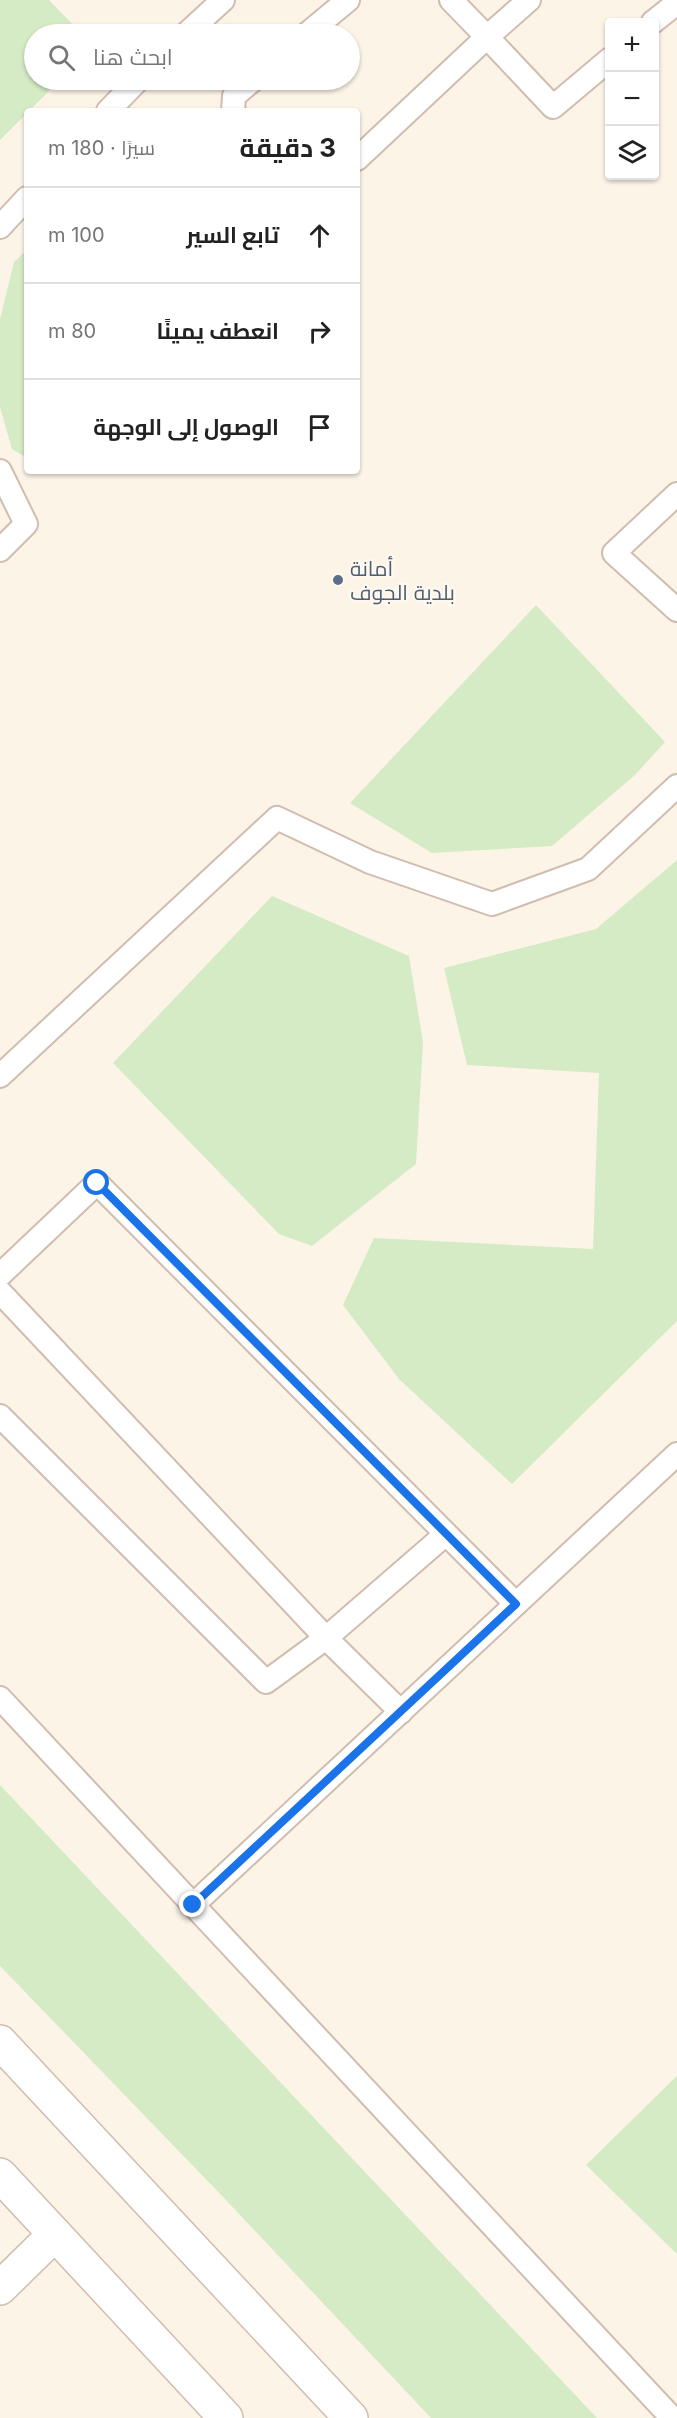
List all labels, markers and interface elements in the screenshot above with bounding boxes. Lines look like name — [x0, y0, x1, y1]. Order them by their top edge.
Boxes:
map controls — [605, 18, 659, 180]
button: + — [605, 18, 659, 72]
search box — [24, 24, 360, 90]
icon: search — [45, 41, 78, 74]
text: ابحث هنا — [93, 44, 173, 70]
button: − — [605, 72, 659, 126]
button: layers — [605, 126, 659, 180]
text: 3 دقيقة — [240, 132, 336, 163]
text: سيرًا · 180 m — [48, 136, 155, 160]
icon: ahead — [303, 219, 336, 252]
text: تابع السير — [186, 222, 279, 248]
text: 100 m — [48, 223, 105, 247]
icon: right — [303, 315, 336, 348]
text: انعطف يمينًا — [157, 318, 279, 344]
text: 80 m — [48, 319, 96, 343]
icon: arrive — [303, 411, 336, 444]
text: الوصول إلى الوجهة — [93, 414, 279, 440]
place label: أمانة بلدية الجوف — [350, 556, 455, 605]
marker: أمانة بلدية الجوف — [331, 573, 345, 587]
route start — [83, 1169, 109, 1195]
route end — [179, 1891, 205, 1917]

